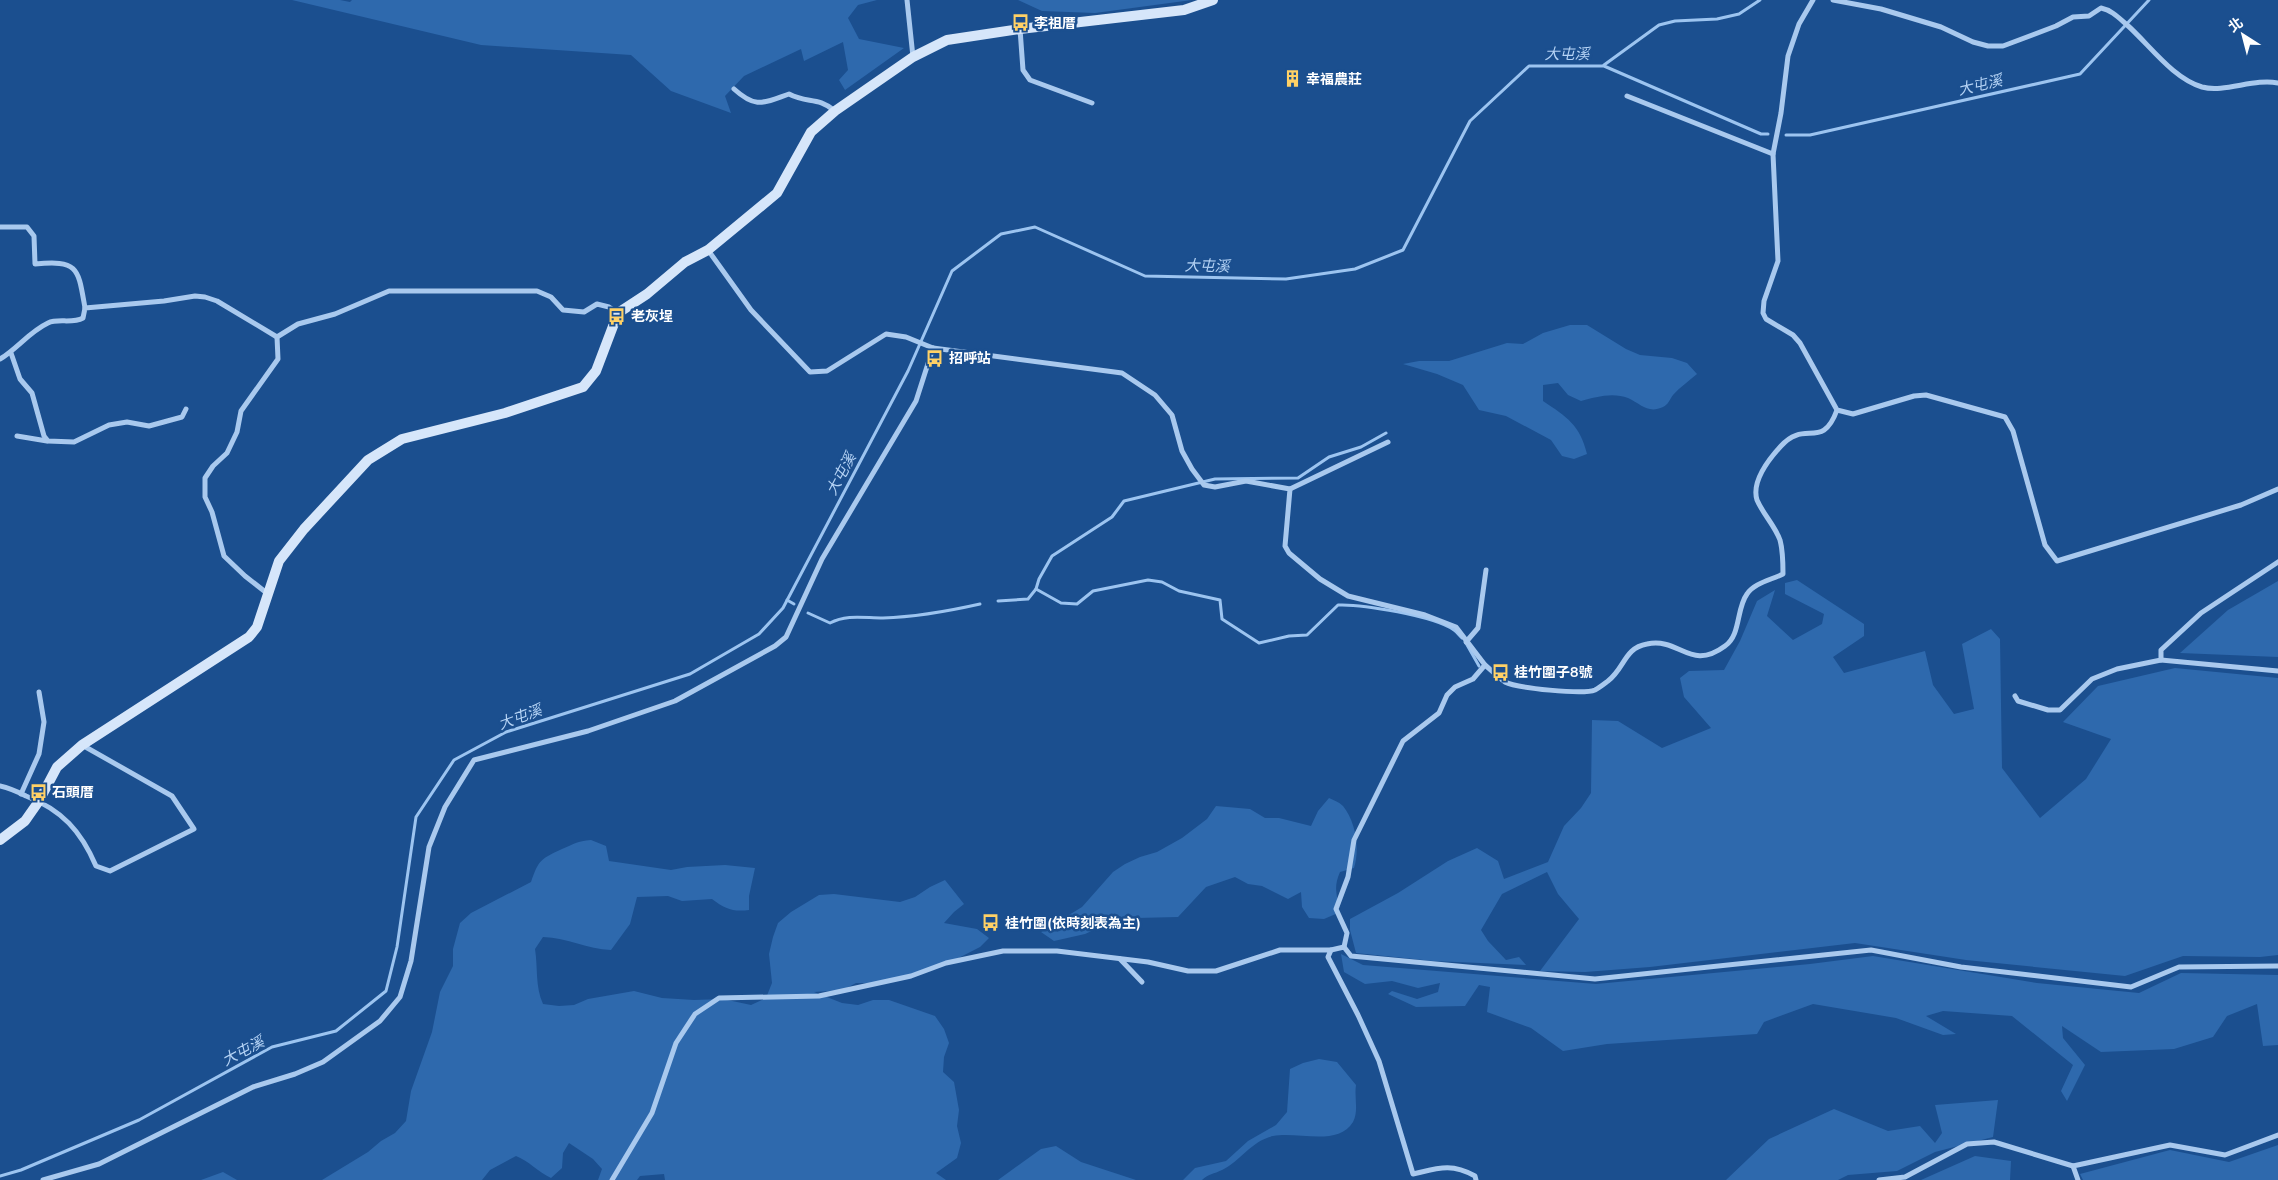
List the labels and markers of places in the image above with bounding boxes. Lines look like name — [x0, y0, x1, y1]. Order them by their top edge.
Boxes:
bus stop icon: 李祖厝 — [1010, 13, 1030, 33]
place label: 李祖厝 — [1034, 14, 1076, 33]
building icon: 幸福農莊 — [1282, 69, 1302, 89]
place label: 幸福農莊 — [1306, 70, 1362, 89]
bus stop icon: 老灰埕 — [607, 306, 627, 326]
place label: 老灰埕 — [631, 307, 673, 326]
bus stop icon: 招呼站 — [925, 348, 945, 368]
place label: 招呼站 — [949, 349, 991, 368]
bus stop icon: 桂竹圍子8號 — [1490, 662, 1510, 682]
place label: 桂竹圍子8號 — [1514, 663, 1592, 682]
bus stop icon: 石頭厝 — [28, 782, 48, 802]
place label: 石頭厝 — [52, 783, 94, 802]
bus stop icon: 桂竹圍(依時刻表為主) — [981, 913, 1001, 933]
place label: 桂竹圍(依時刻表為主) — [1005, 914, 1141, 933]

